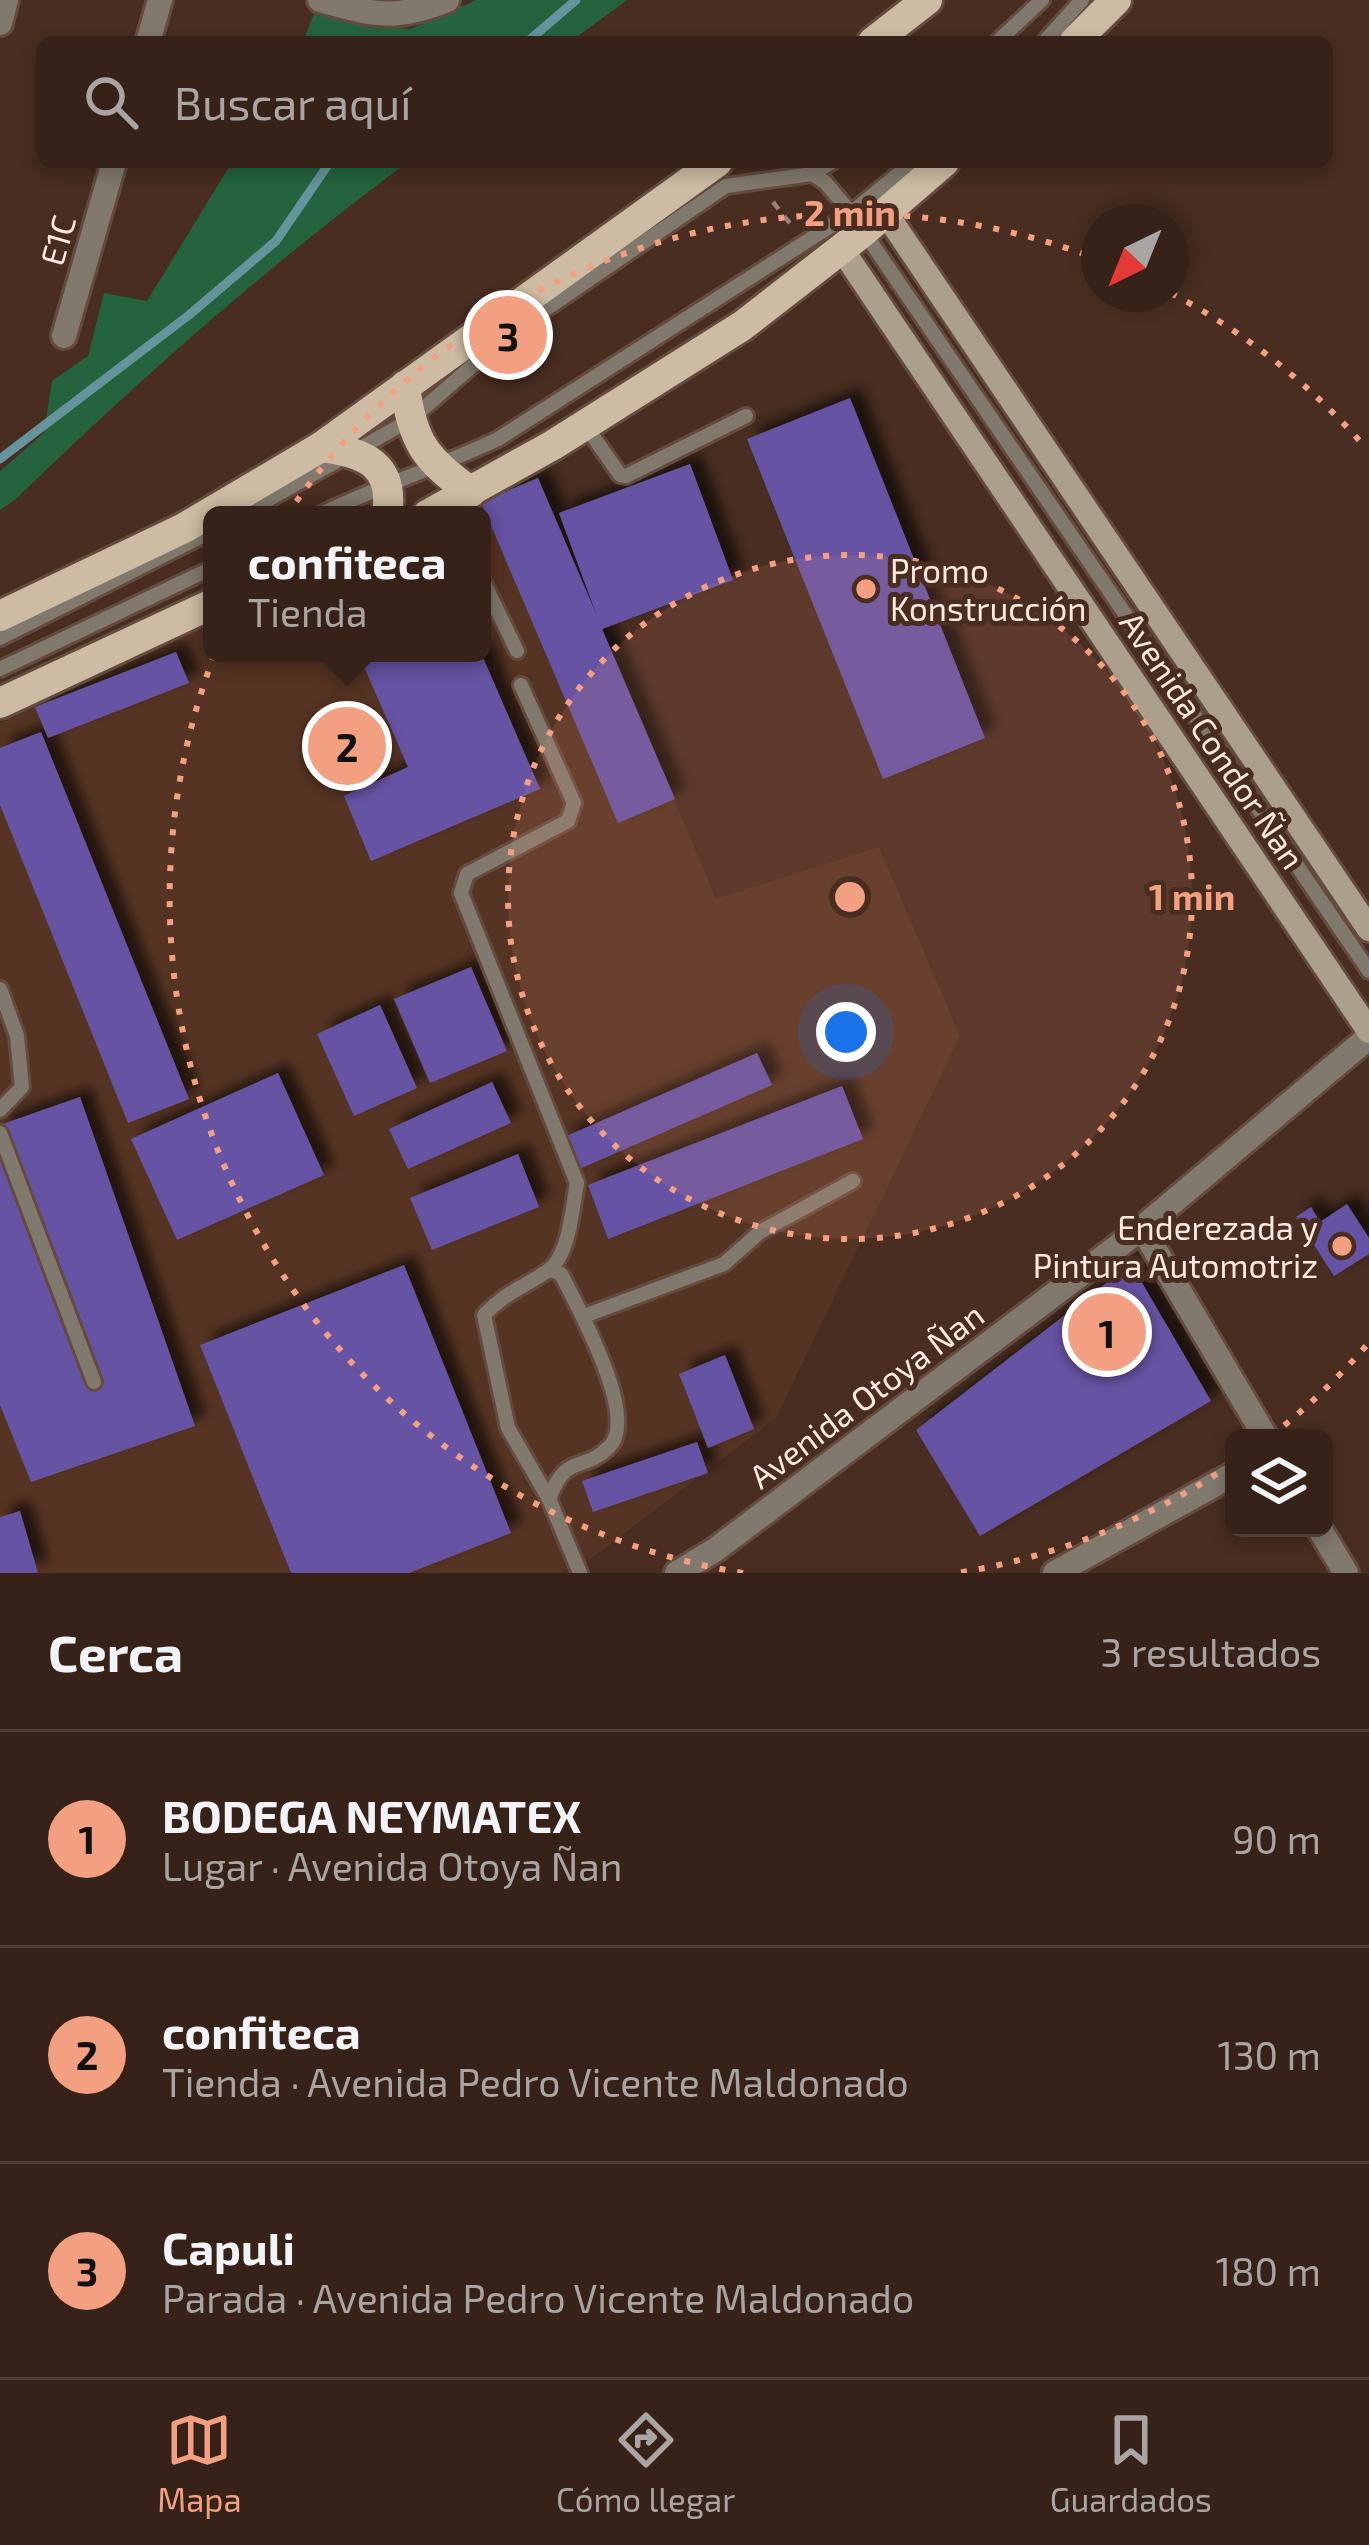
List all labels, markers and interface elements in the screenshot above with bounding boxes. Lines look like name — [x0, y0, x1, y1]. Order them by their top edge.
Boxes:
search box — [36, 36, 1333, 168]
icon: search — [78, 69, 144, 135]
text: Buscar aquí — [174, 75, 411, 129]
text: 2 min — [804, 190, 896, 233]
north arrow — [1081, 204, 1189, 312]
street label: E1C — [31, 210, 83, 270]
pin: 3 — [469, 290, 547, 380]
popup — [203, 506, 491, 662]
text: confiteca — [248, 534, 446, 588]
place label: Promo Konstrucción — [890, 550, 1086, 628]
marker: Promo Konstrucción — [853, 576, 879, 602]
text: Tienda — [248, 588, 367, 635]
street label: Avenida Condor Ñan — [1112, 604, 1314, 876]
pin: 2 — [308, 701, 386, 791]
text: 1 min — [1149, 874, 1235, 917]
centre of rings — [829, 876, 871, 918]
your location — [816, 1002, 876, 1062]
place label: Enderezada y Pintura Automotriz — [1033, 1207, 1318, 1285]
marker: Enderezada y Pintura Automotriz — [1329, 1233, 1355, 1259]
pin: 1 — [1068, 1287, 1146, 1377]
street label: Avenida Otoya Ñan — [741, 1294, 991, 1496]
map controls — [1225, 1429, 1333, 1537]
button: layers — [1225, 1429, 1333, 1537]
text: Cerca — [48, 1621, 183, 1682]
text: 3 resultados — [1101, 1628, 1321, 1675]
text: BODEGA NEYMATEX — [162, 1788, 581, 1842]
text: 1 — [79, 1815, 95, 1862]
text: 90 m — [1232, 1815, 1321, 1862]
text: Lugar · Avenida Otoya Ñan — [162, 1842, 622, 1889]
text: confiteca — [162, 2004, 361, 2058]
text: 2 — [76, 2031, 98, 2078]
text: 130 m — [1217, 2031, 1321, 2078]
text: Tienda · Avenida Pedro Vicente Maldonado — [162, 2058, 909, 2105]
text: Capuli — [162, 2220, 295, 2274]
text: 3 — [76, 2247, 98, 2294]
text: 180 m — [1215, 2247, 1321, 2294]
text: Parada · Avenida Pedro Vicente Maldonado — [162, 2274, 914, 2321]
tab: Mapa — [157, 2407, 242, 2519]
tab: Cómo llegar — [556, 2407, 735, 2519]
tab: Guardados — [1050, 2407, 1212, 2519]

